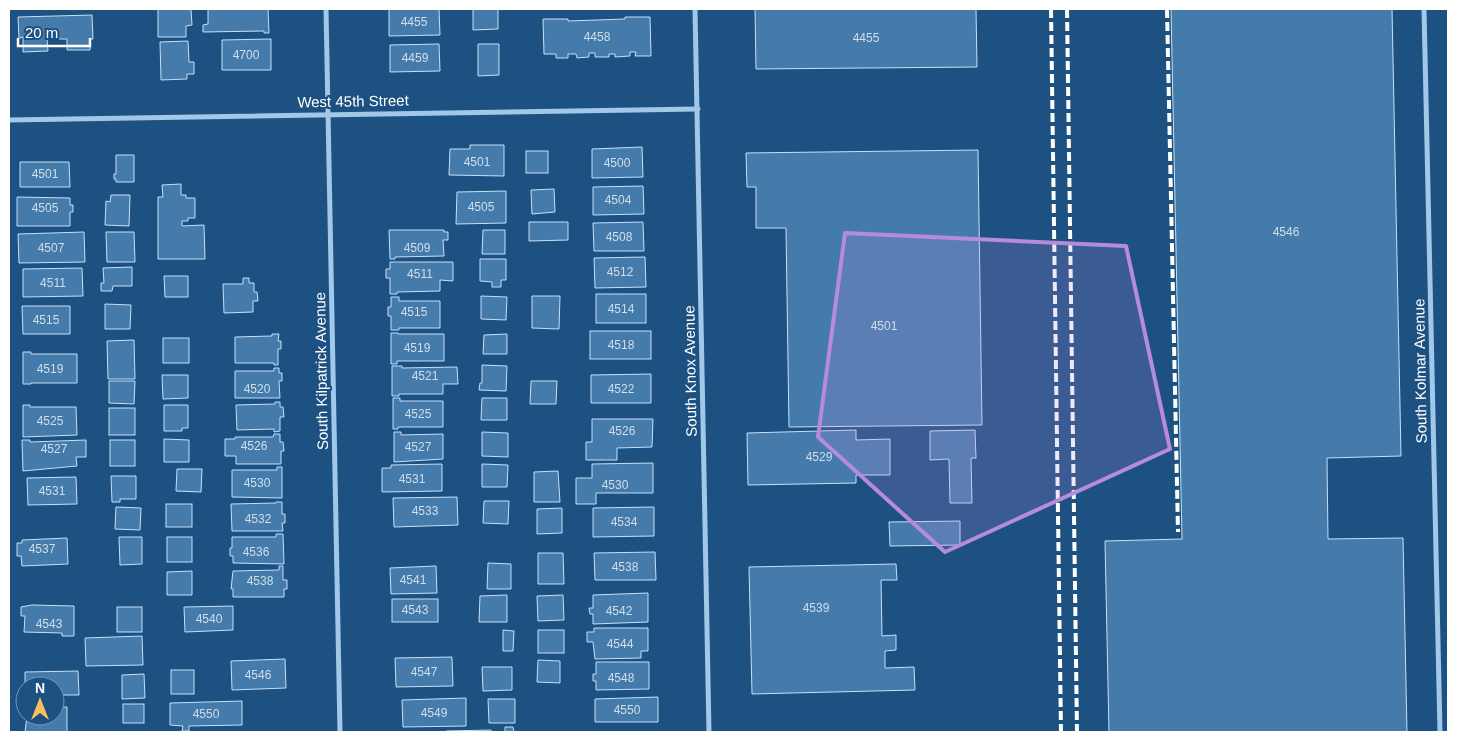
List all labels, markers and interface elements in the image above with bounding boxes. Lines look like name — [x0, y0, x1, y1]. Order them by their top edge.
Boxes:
scale bar — [18, 15, 90, 47]
house number: 4455 — [401, 15, 428, 29]
text: 20 m — [25, 24, 58, 41]
house number: 4458 — [584, 30, 611, 44]
house number: 4455 — [853, 31, 880, 45]
house number: 4700 — [233, 48, 260, 62]
house number: 4459 — [402, 51, 429, 65]
street label: West 45th Street — [297, 92, 410, 110]
house number: 4501 — [464, 155, 491, 169]
house number: 4500 — [604, 156, 631, 170]
house number: 4501 — [32, 167, 59, 181]
house number: 4504 — [605, 193, 632, 207]
house number: 4505 — [468, 200, 495, 214]
house number: 4505 — [32, 201, 59, 215]
house number: 4546 — [1273, 225, 1300, 239]
house number: 4508 — [606, 230, 633, 244]
house number: 4507 — [38, 241, 65, 255]
house number: 4509 — [404, 241, 431, 255]
house number: 4512 — [607, 265, 634, 279]
house number: 4511 — [407, 267, 433, 281]
house number: 4511 — [40, 276, 66, 290]
street label: South Kilpatrick Avenue — [311, 292, 331, 450]
street label: South Kolmar Avenue — [1410, 298, 1430, 444]
house number: 4514 — [608, 302, 635, 316]
house number: 4515 — [401, 305, 428, 319]
street label: South Knox Avenue — [680, 305, 700, 437]
house number: 4515 — [33, 313, 60, 327]
house number: 4501 — [871, 319, 898, 333]
house number: 4518 — [608, 338, 635, 352]
house number: 4519 — [404, 341, 431, 355]
house number: 4519 — [37, 362, 64, 376]
house number: 4521 — [412, 369, 439, 383]
house number: 4520 — [244, 382, 271, 396]
house number: 4522 — [608, 382, 635, 396]
house number: 4525 — [405, 407, 432, 421]
house number: 4525 — [37, 414, 64, 428]
house number: 4526 — [609, 424, 636, 438]
house number: 4526 — [241, 439, 268, 453]
house number: 4527 — [405, 440, 432, 454]
house number: 4527 — [41, 442, 68, 456]
house number: 4529 — [806, 450, 833, 464]
house number: 4531 — [399, 472, 426, 486]
house number: 4530 — [244, 476, 271, 490]
house number: 4530 — [602, 478, 629, 492]
house number: 4531 — [39, 484, 66, 498]
house number: 4533 — [412, 504, 439, 518]
house number: 4532 — [245, 512, 272, 526]
house number: 4534 — [611, 515, 638, 529]
house number: 4537 — [29, 542, 56, 556]
house number: 4536 — [243, 545, 270, 559]
house number: 4538 — [612, 560, 639, 574]
house number: 4541 — [400, 573, 427, 587]
house number: 4538 — [247, 574, 274, 588]
house number: 4539 — [803, 601, 830, 615]
house number: 4543 — [402, 603, 429, 617]
house number: 4542 — [606, 604, 633, 618]
house number: 4540 — [196, 612, 223, 626]
house number: 4543 — [36, 617, 63, 631]
house number: 4544 — [607, 637, 634, 651]
house number: 4547 — [411, 665, 438, 679]
house number: 4546 — [245, 668, 272, 682]
house number: 4548 — [608, 671, 635, 685]
north arrow — [15, 676, 65, 726]
text: N — [35, 680, 45, 696]
house number: 4550 — [614, 703, 641, 717]
house number: 4549 — [421, 706, 448, 720]
house number: 4550 — [193, 707, 220, 721]

